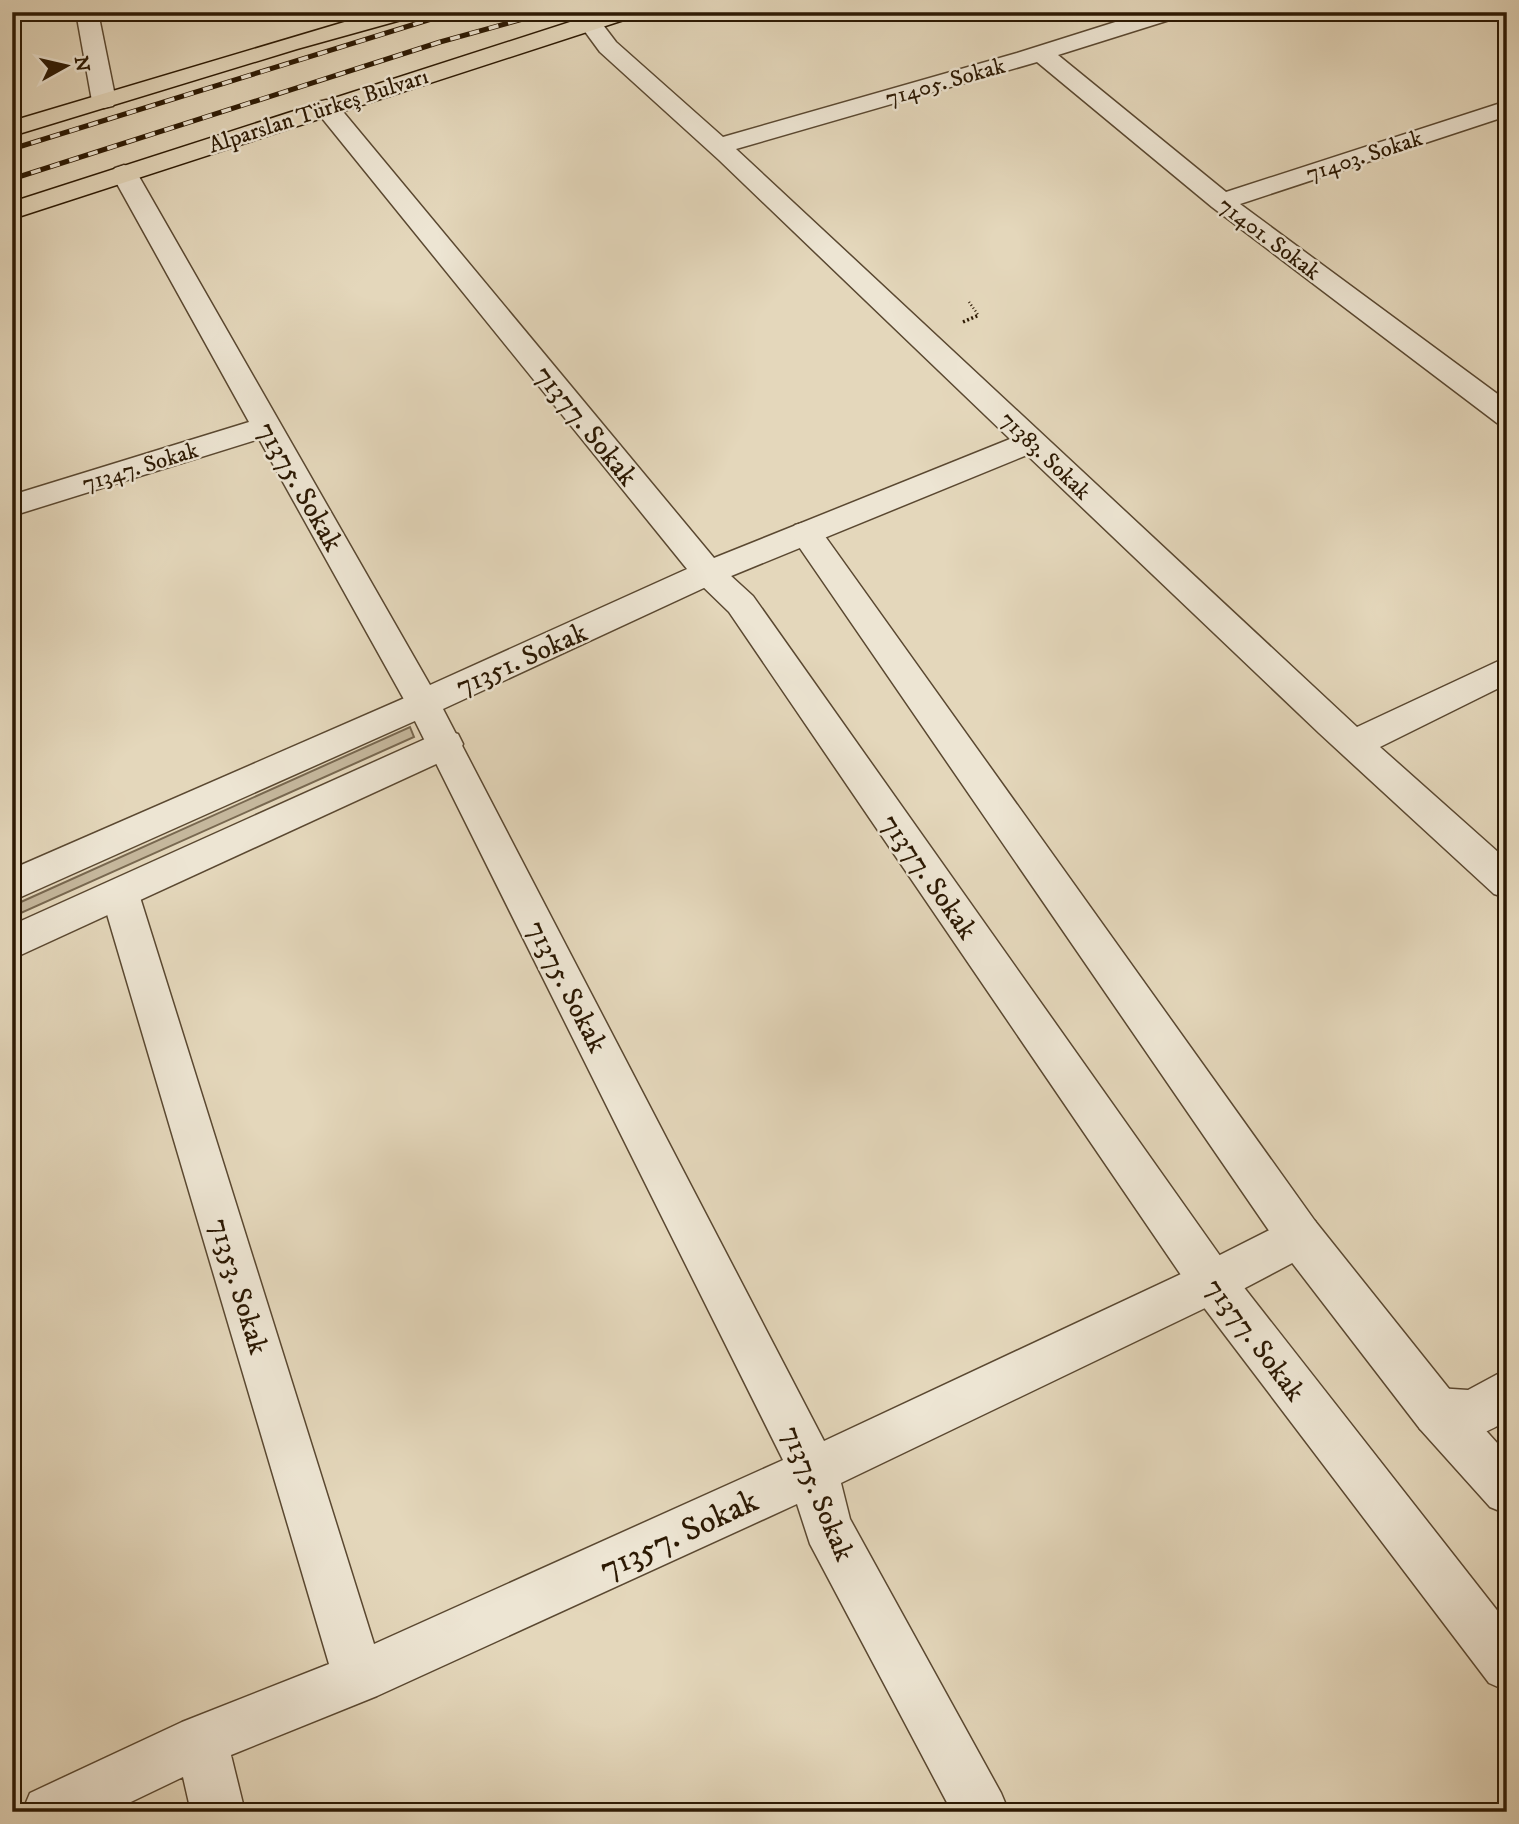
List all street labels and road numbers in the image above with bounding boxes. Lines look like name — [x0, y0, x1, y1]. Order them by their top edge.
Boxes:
street label: 71405. Sokak — [882, 51, 1009, 113]
street label: Alparslan Türkeş Bulvarı — [205, 62, 432, 161]
street label: 71403. Sokak — [1303, 124, 1427, 189]
street label: 71401. Sokak — [1212, 191, 1326, 287]
street label: 71377. Sokak — [527, 358, 645, 494]
street label: 71383. Sokak — [993, 406, 1097, 507]
street label: 71375. Sokak — [249, 416, 351, 558]
street label: 71347. Sokak — [79, 436, 202, 499]
street label: 71351. Sokak — [450, 615, 593, 704]
street label: 71377. Sokak — [873, 807, 985, 947]
street label: 71375. Sokak — [518, 915, 615, 1059]
street label: 71353. Sokak — [201, 1214, 276, 1359]
street label: 71377. Sokak — [1197, 1271, 1313, 1409]
street label: 71375. Sokak — [773, 1421, 862, 1567]
street label: 71357. Sokak — [593, 1481, 765, 1590]

